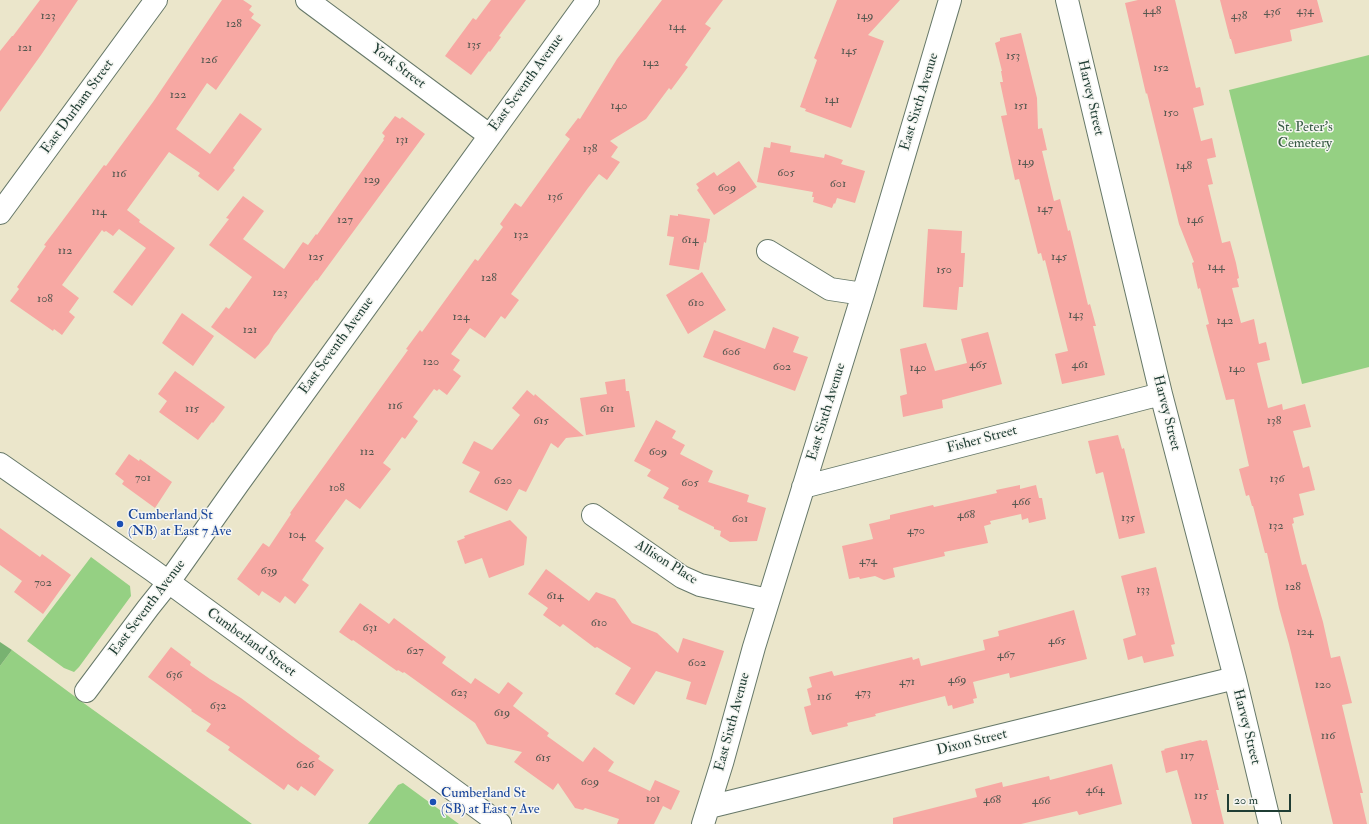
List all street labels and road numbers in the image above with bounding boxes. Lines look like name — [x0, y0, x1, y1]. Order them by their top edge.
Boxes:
street label: East Seventh Avenue — [486, 31, 568, 135]
street label: York Street — [368, 41, 428, 93]
street label: East Sixth Avenue — [897, 51, 943, 153]
street label: East Durham Street — [38, 57, 118, 157]
street label: Harvey Street — [1073, 59, 1107, 137]
street label: East Seventh Avenue — [296, 294, 378, 398]
street label: East Sixth Avenue — [804, 361, 850, 463]
street label: Harvey Street — [1149, 374, 1183, 452]
street label: Fisher Street — [945, 423, 1019, 457]
street label: Allison Place — [632, 537, 700, 589]
street label: East Seventh Avenue — [106, 557, 190, 659]
street label: Cumberland Street — [203, 605, 299, 681]
street label: East Sixth Avenue — [712, 671, 754, 773]
street label: Harvey Street — [1229, 688, 1263, 766]
street label: Dixon Street — [935, 726, 1009, 760]

